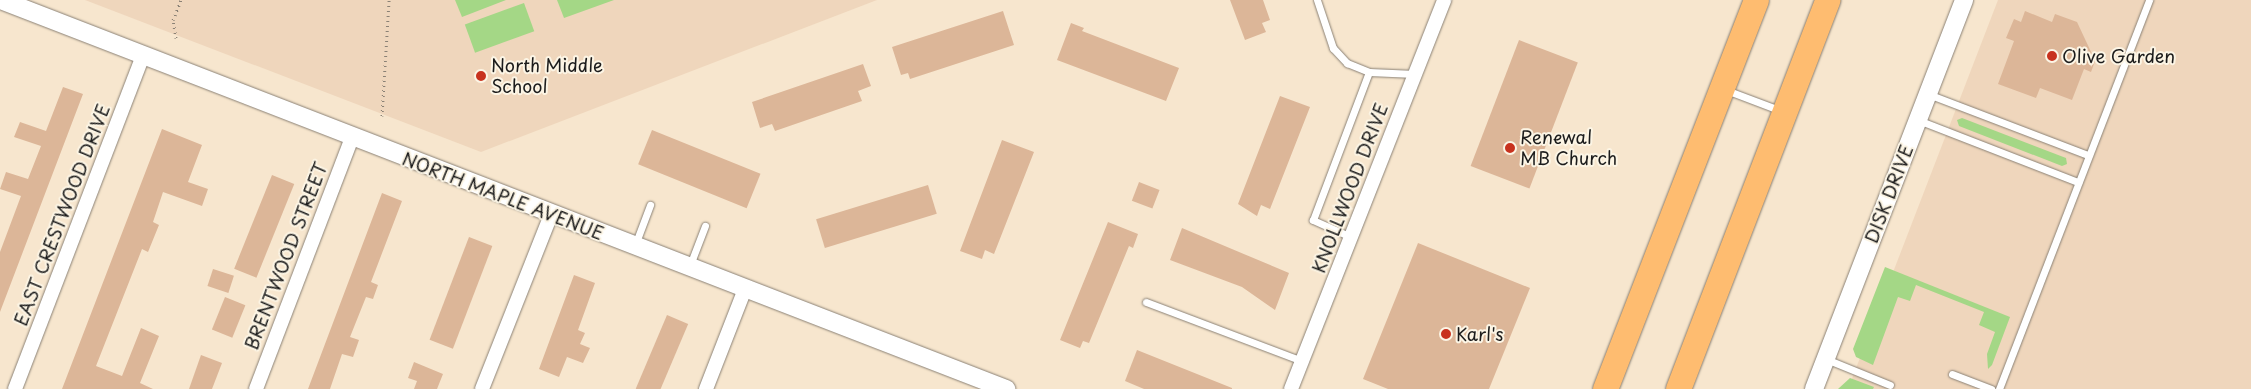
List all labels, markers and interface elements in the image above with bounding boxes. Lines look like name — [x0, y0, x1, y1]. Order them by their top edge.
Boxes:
place label: Olive Garden — [2062, 45, 2175, 67]
marker: Olive Garden — [2046, 50, 2058, 62]
place label: North Middle School — [491, 55, 605, 98]
marker: North Middle School — [475, 70, 487, 82]
street label: EAST CRESTWOOD DRIVE — [9, 100, 115, 330]
street label: KNOLLWOOD DRIVE — [1308, 100, 1392, 276]
place label: Renewal MB Church — [1520, 127, 1617, 170]
street label: DISK DRIVE — [1860, 141, 1918, 247]
marker: Renewal MB Church — [1504, 142, 1516, 154]
street label: NORTH MAPLE AVENUE — [398, 147, 608, 245]
street label: BRENTWOOD STREET — [240, 158, 332, 354]
place label: Karl's — [1456, 323, 1503, 345]
marker: Karl's — [1440, 328, 1452, 340]

